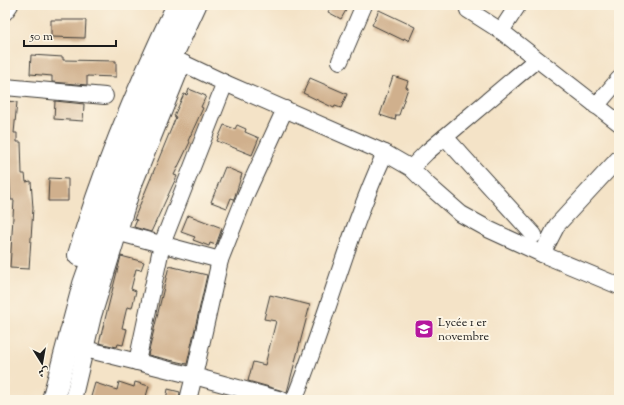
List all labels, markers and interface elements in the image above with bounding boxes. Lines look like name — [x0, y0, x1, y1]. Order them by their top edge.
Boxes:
scale bar — [24, 22, 116, 48]
text: 50 m — [29, 28, 53, 46]
place label: Lycée 1 er novembre — [438, 314, 490, 346]
school or university icon: Lycée 1 er novembre — [413, 318, 435, 340]
north arrow — [22, 343, 62, 383]
text: ش — [37, 363, 51, 381]

